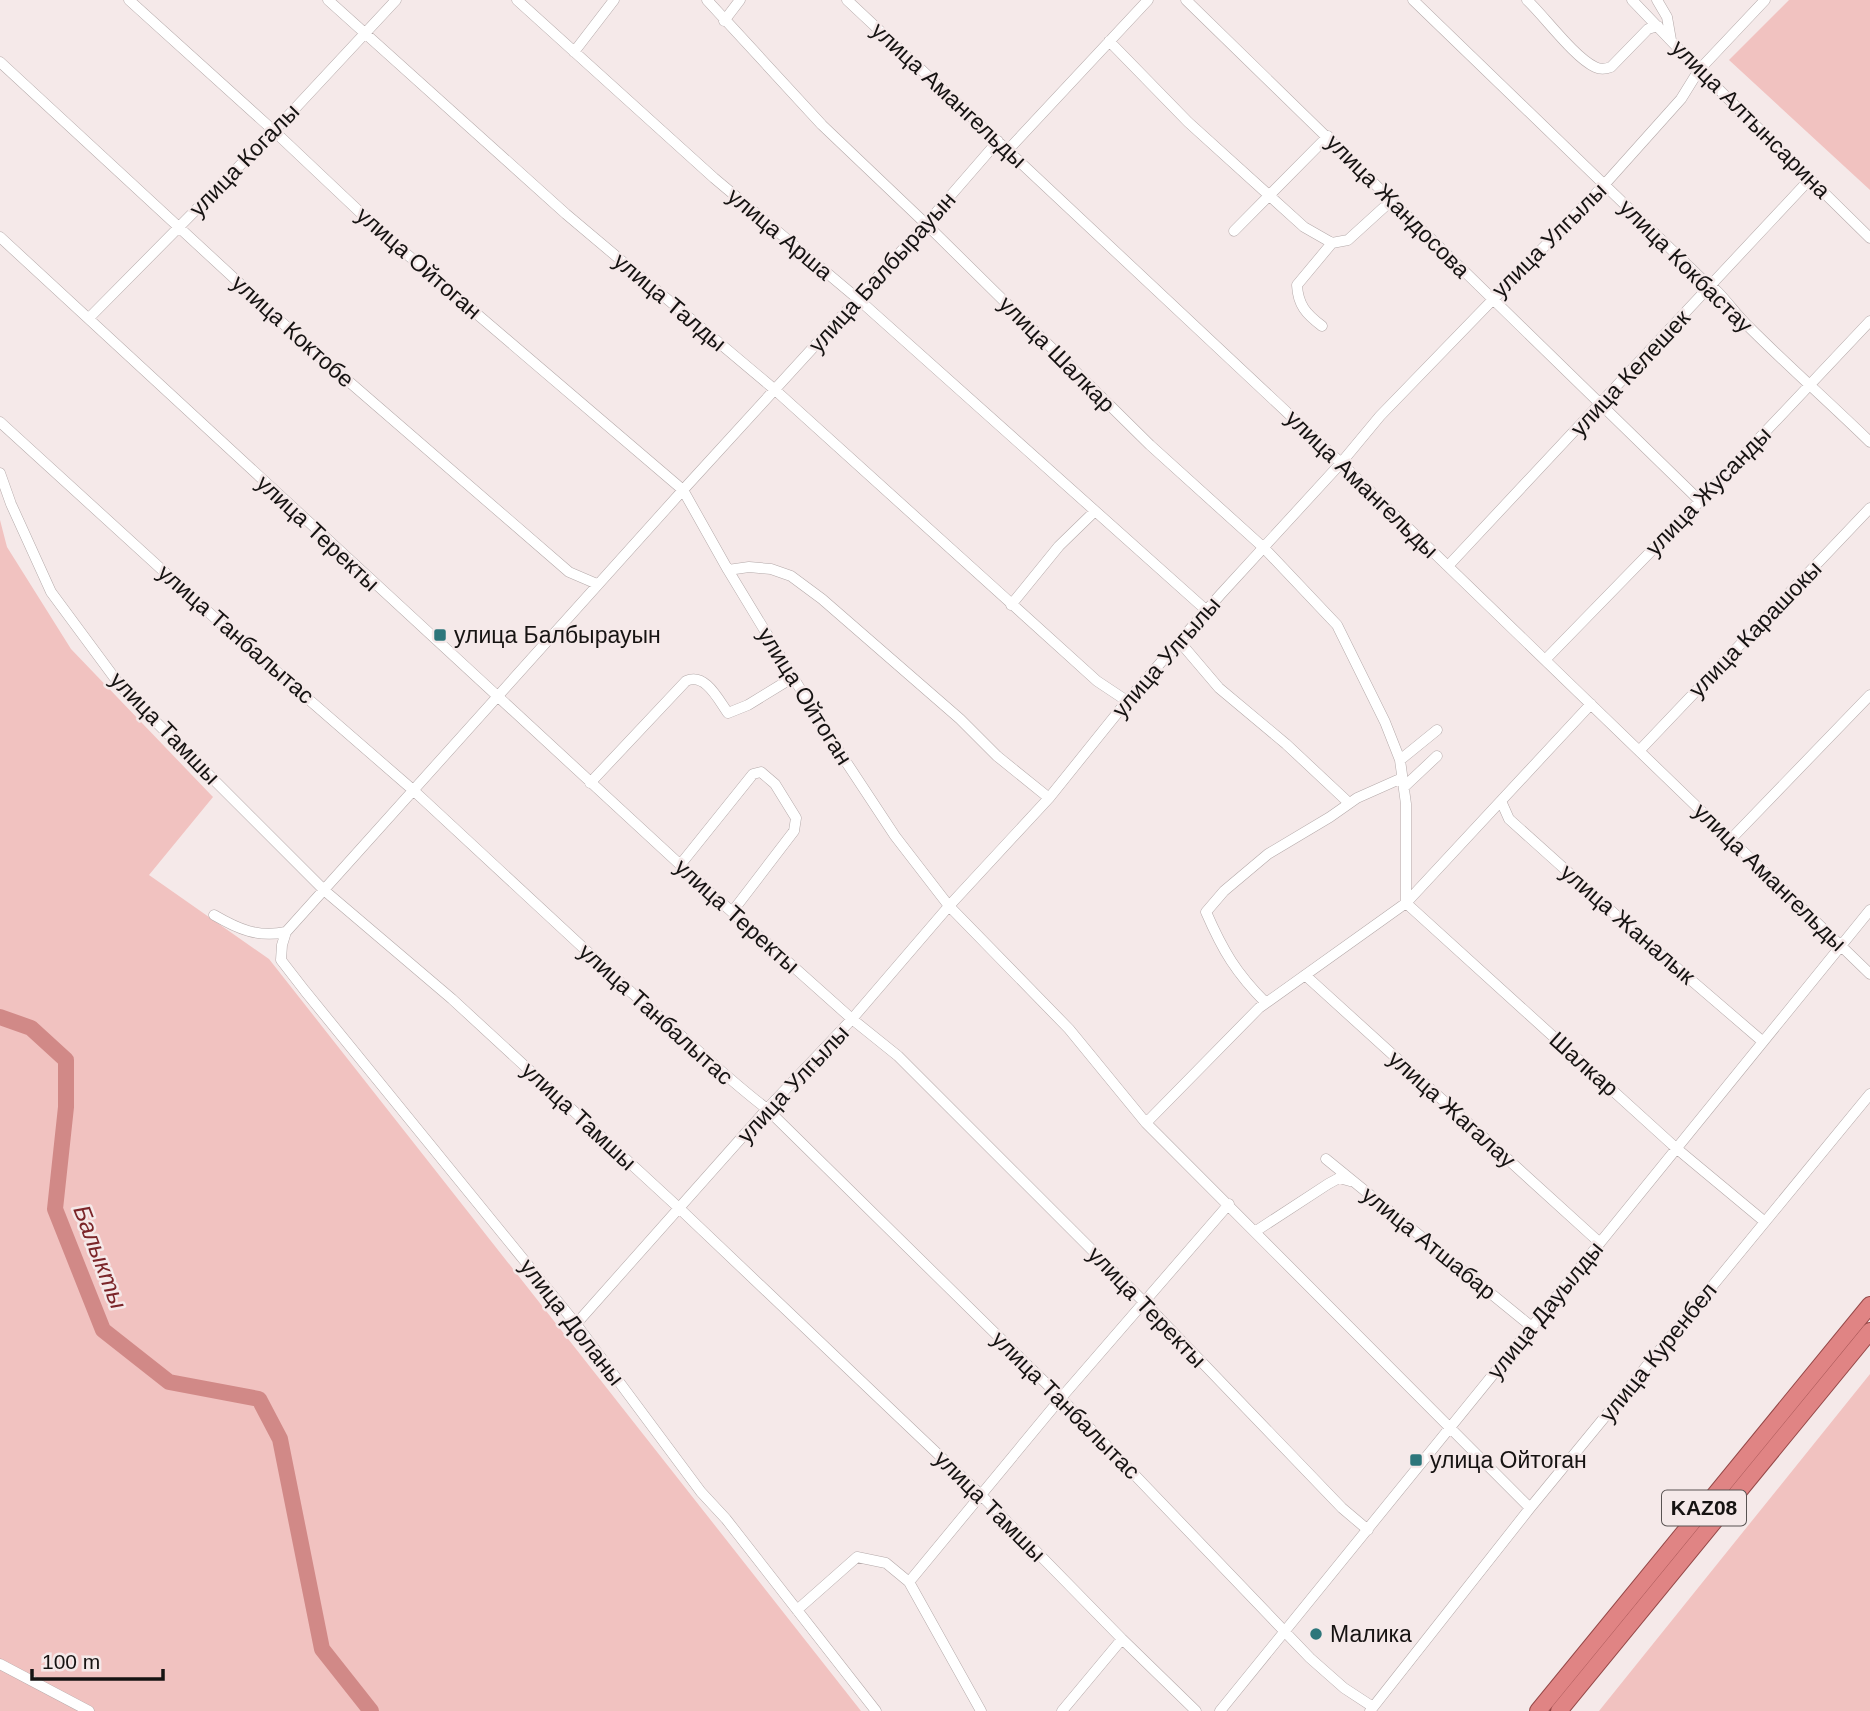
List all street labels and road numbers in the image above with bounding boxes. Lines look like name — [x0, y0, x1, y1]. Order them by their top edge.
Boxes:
street label: улица Амангельды — [866, 17, 1032, 173]
street label: улица Алтынсарина — [1666, 34, 1836, 204]
street label: улица Когалы — [184, 98, 304, 222]
street label: улица Жандосова — [1321, 129, 1475, 283]
street label: улица Улгылы — [1486, 177, 1612, 303]
street label: улица Арша — [722, 183, 838, 286]
street label: улица Балбырауын — [803, 187, 961, 357]
street label: улица Кокбастау — [1614, 194, 1758, 338]
street label: улица Ойтоган — [351, 202, 487, 324]
street label: улица Талды — [608, 247, 732, 357]
street label: улица Коктобе — [227, 270, 359, 392]
street label: улица Шалкар — [994, 291, 1120, 417]
street label: улица Келешек — [1565, 304, 1696, 441]
street label: улица Амангельды — [1280, 405, 1444, 563]
street label: улица Жусанды — [1640, 421, 1776, 561]
street label: улица Теректы — [251, 470, 385, 596]
street label: улица Карашокы — [1683, 556, 1827, 702]
street label: улица Танбалытас — [153, 559, 319, 709]
street label: улица Улгылы — [1107, 591, 1225, 723]
street label: улица Ойтоган — [752, 623, 858, 769]
street label: улица Тамшы — [105, 666, 225, 790]
street label: улица Амангельды — [1688, 798, 1852, 956]
street label: улица Теректы — [670, 853, 804, 979]
street label: улица Жаналык — [1556, 859, 1701, 990]
street label: улица Танбалытас — [574, 938, 738, 1090]
street label: улица Улгылы — [732, 1020, 854, 1148]
street label: Шалкар — [1544, 1026, 1624, 1102]
street label: улица Жагалау — [1383, 1045, 1521, 1173]
street label: улица Тамшы — [517, 1057, 641, 1175]
street label: улица Атшабар — [1357, 1181, 1501, 1305]
street label: улица Дауылды — [1482, 1236, 1608, 1384]
street label: улица Теректы — [1083, 1241, 1211, 1373]
street label: улица Доланы — [515, 1254, 629, 1390]
street label: улица Куренбел — [1594, 1277, 1722, 1427]
street label: улица Танбалытас — [987, 1326, 1145, 1484]
street label: улица Тамшы — [929, 1445, 1051, 1567]
road number: KAZ08 — [1662, 1490, 1746, 1526]

